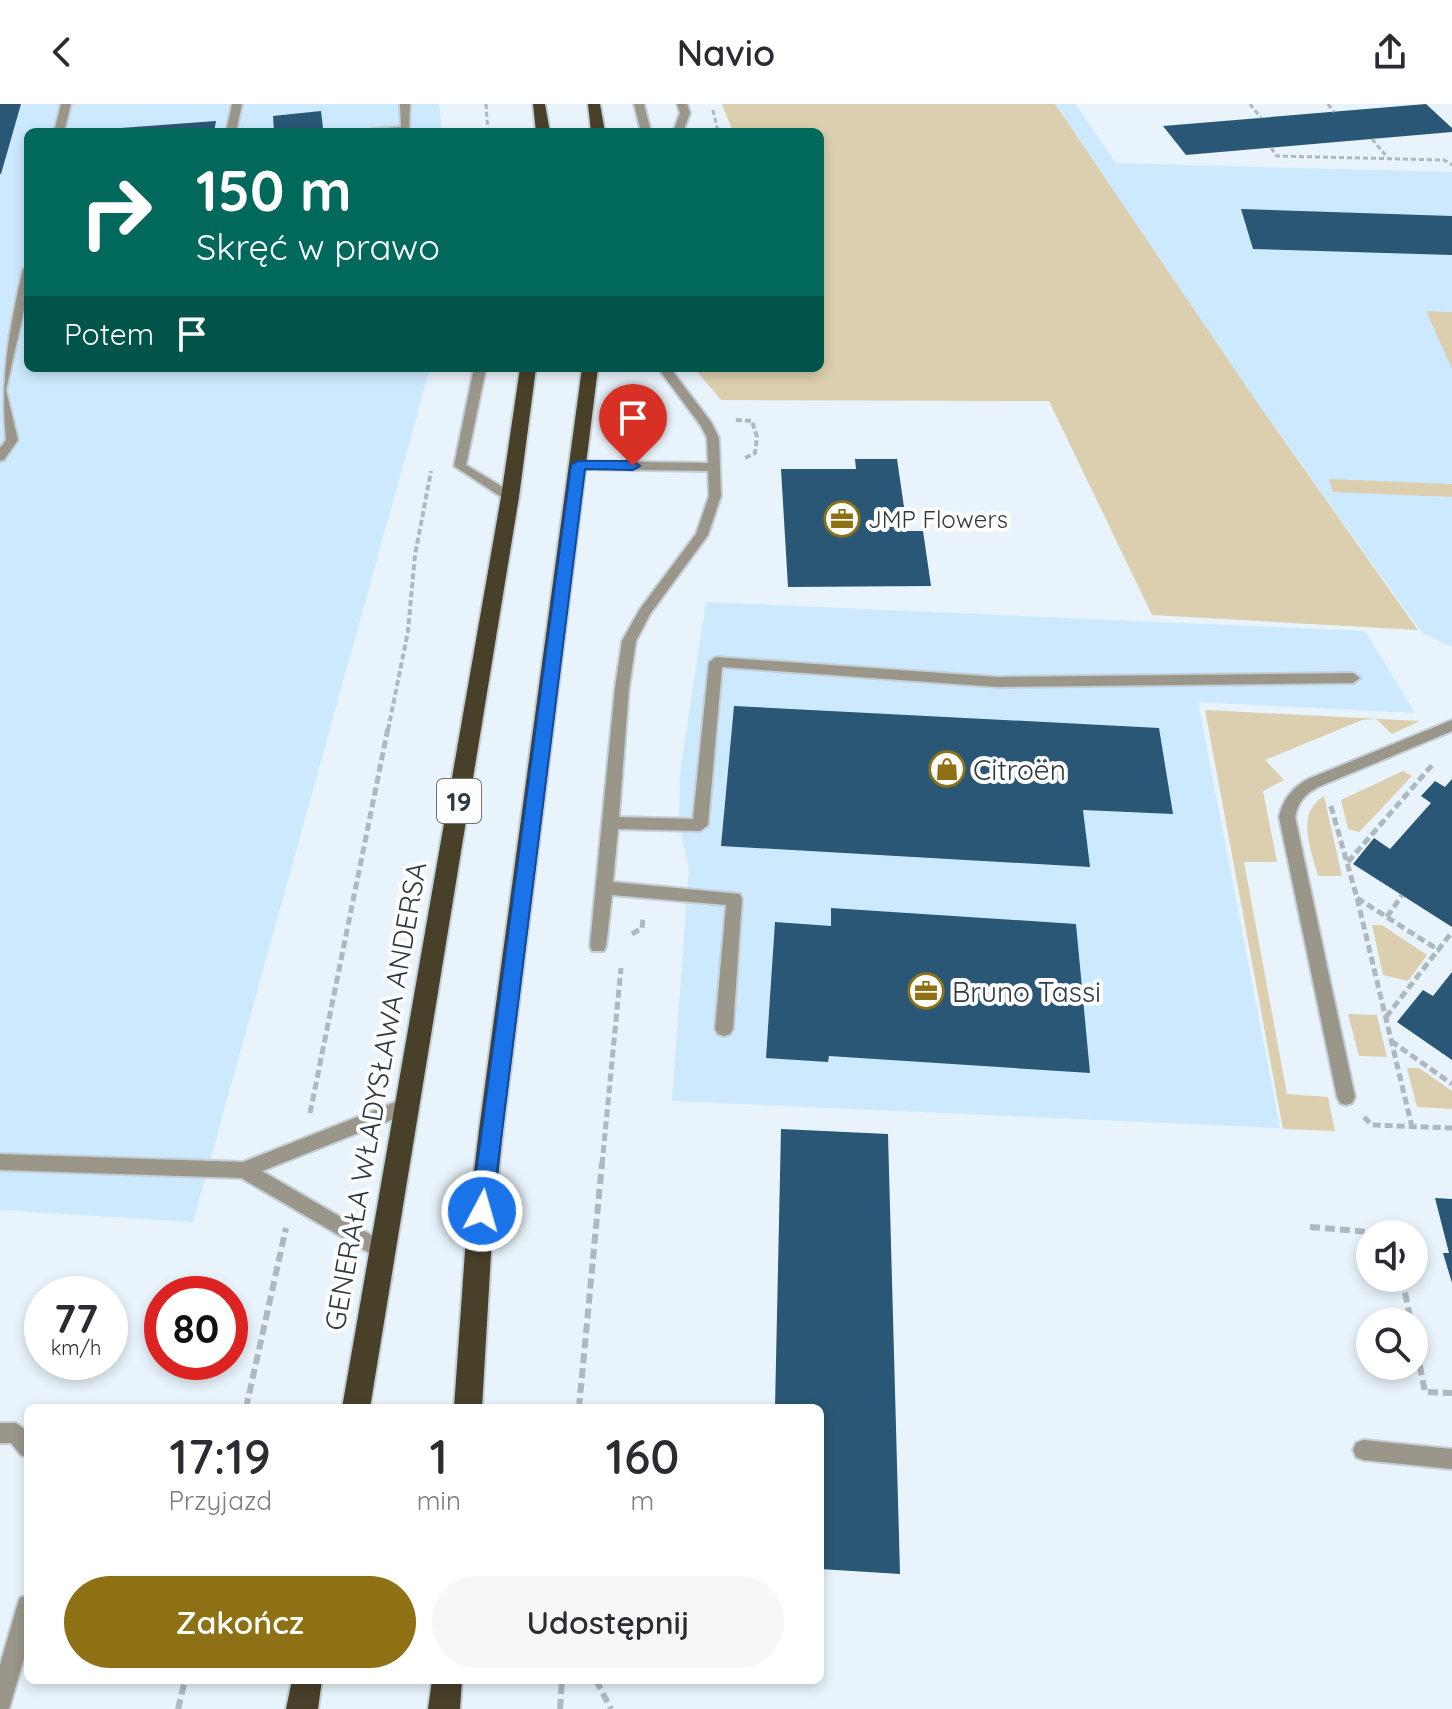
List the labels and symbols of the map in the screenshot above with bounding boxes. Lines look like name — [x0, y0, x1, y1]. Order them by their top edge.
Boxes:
pin — [599, 384, 667, 466]
office icon: JMP Flowers — [823, 500, 861, 538]
place label: JMP Flowers — [868, 504, 1008, 534]
shop icon: Citroën — [928, 750, 966, 788]
place label: Citroën — [973, 752, 1066, 787]
road number: 19 — [437, 779, 481, 823]
street label: GENERAŁA WŁADYSŁAWA ANDERSA — [317, 859, 433, 1333]
office icon: Bruno Tassi — [907, 972, 945, 1010]
place label: Bruno Tassi — [952, 974, 1101, 1009]
position arrow — [440, 1169, 524, 1253]
speed limit sign: 80 — [144, 1276, 248, 1380]

